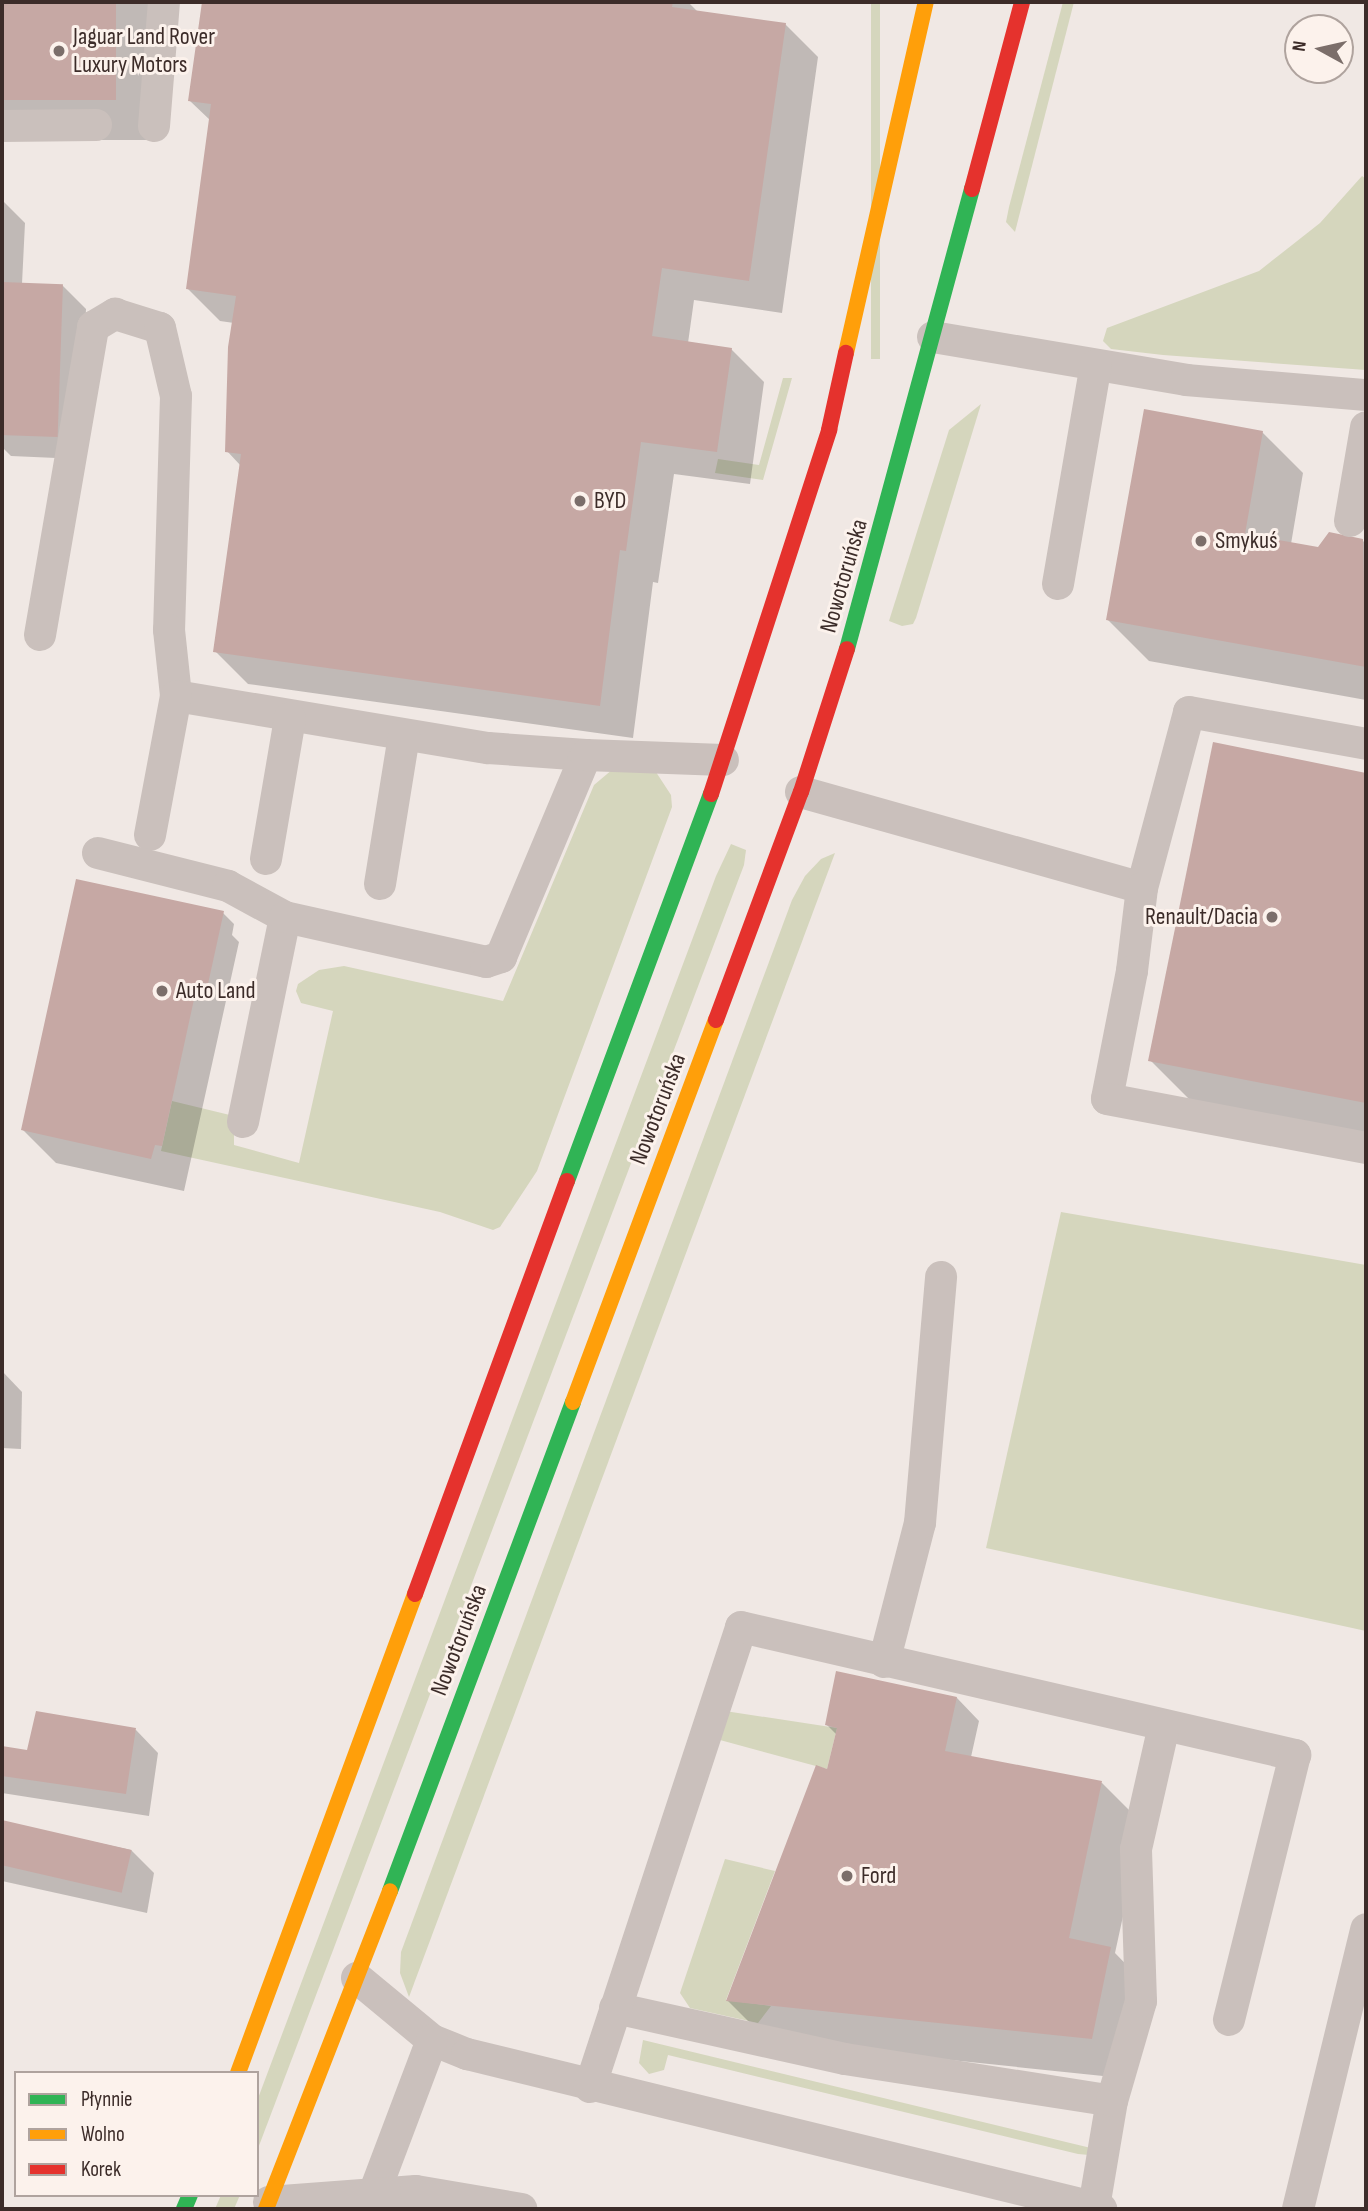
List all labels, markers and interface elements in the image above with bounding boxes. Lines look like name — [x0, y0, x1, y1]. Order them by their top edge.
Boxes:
north arrow — [1284, 14, 1354, 84]
place label: Jaguar Land Rover Luxury Motors — [73, 23, 215, 79]
text: N — [1288, 40, 1312, 53]
marker: Jaguar Land Rover Luxury Motors — [51, 43, 67, 59]
place label: BYD — [594, 487, 626, 515]
marker: BYD — [572, 493, 588, 509]
street label: Nowotoruńska — [814, 516, 874, 636]
place label: Smykuś — [1215, 527, 1278, 555]
marker: Smykuś — [1193, 533, 1209, 549]
place label: Renault/Dacia — [1145, 903, 1258, 931]
marker: Renault/Dacia — [1264, 909, 1280, 925]
place label: Auto Land — [176, 977, 256, 1005]
marker: Auto Land — [154, 983, 170, 999]
street label: Nowotoruńska — [624, 1049, 692, 1169]
street label: Nowotoruńska — [425, 1580, 493, 1700]
place label: Ford — [861, 1862, 896, 1890]
marker: Ford — [839, 1868, 855, 1884]
legend — [14, 2071, 259, 2197]
text: Płynnie — [81, 2087, 133, 2112]
text: Wolno — [81, 2122, 125, 2147]
text: Korek — [81, 2157, 121, 2182]

